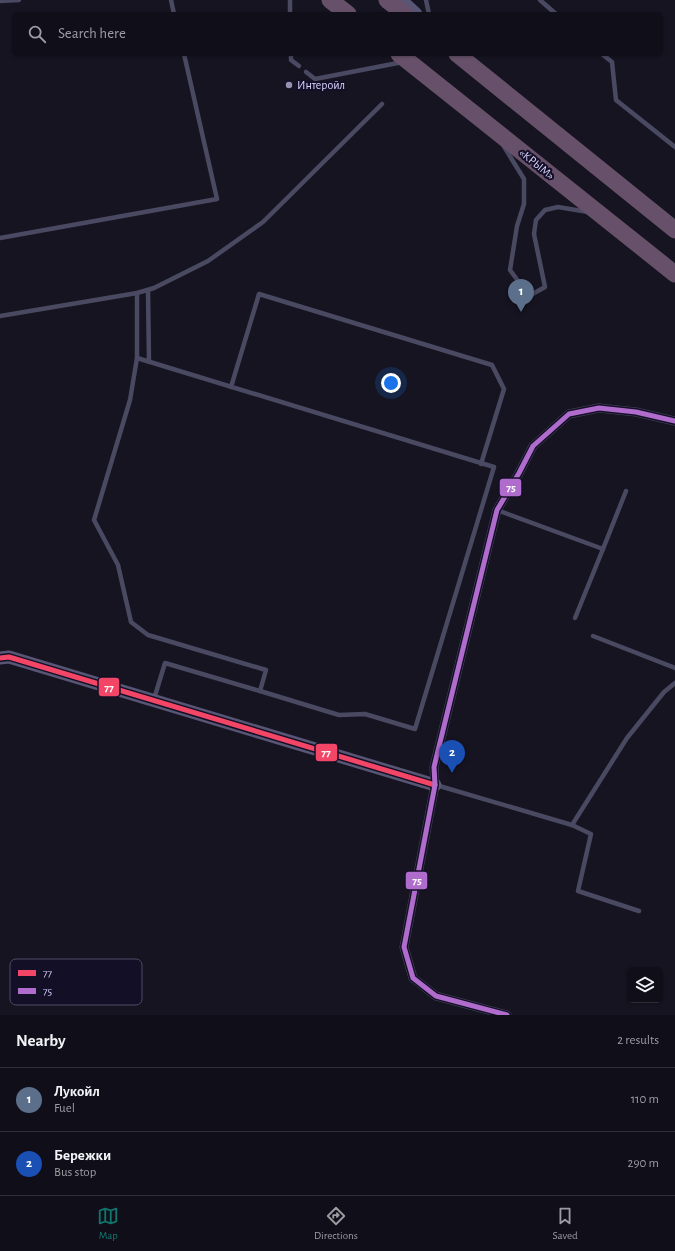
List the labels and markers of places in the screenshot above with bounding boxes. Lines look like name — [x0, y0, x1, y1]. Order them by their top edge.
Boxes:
place label: Интеройл — [297, 79, 345, 91]
marker: Интеройл — [284, 80, 294, 90]
pin: 1 — [508, 279, 534, 312]
pin: 2 — [439, 740, 465, 773]

